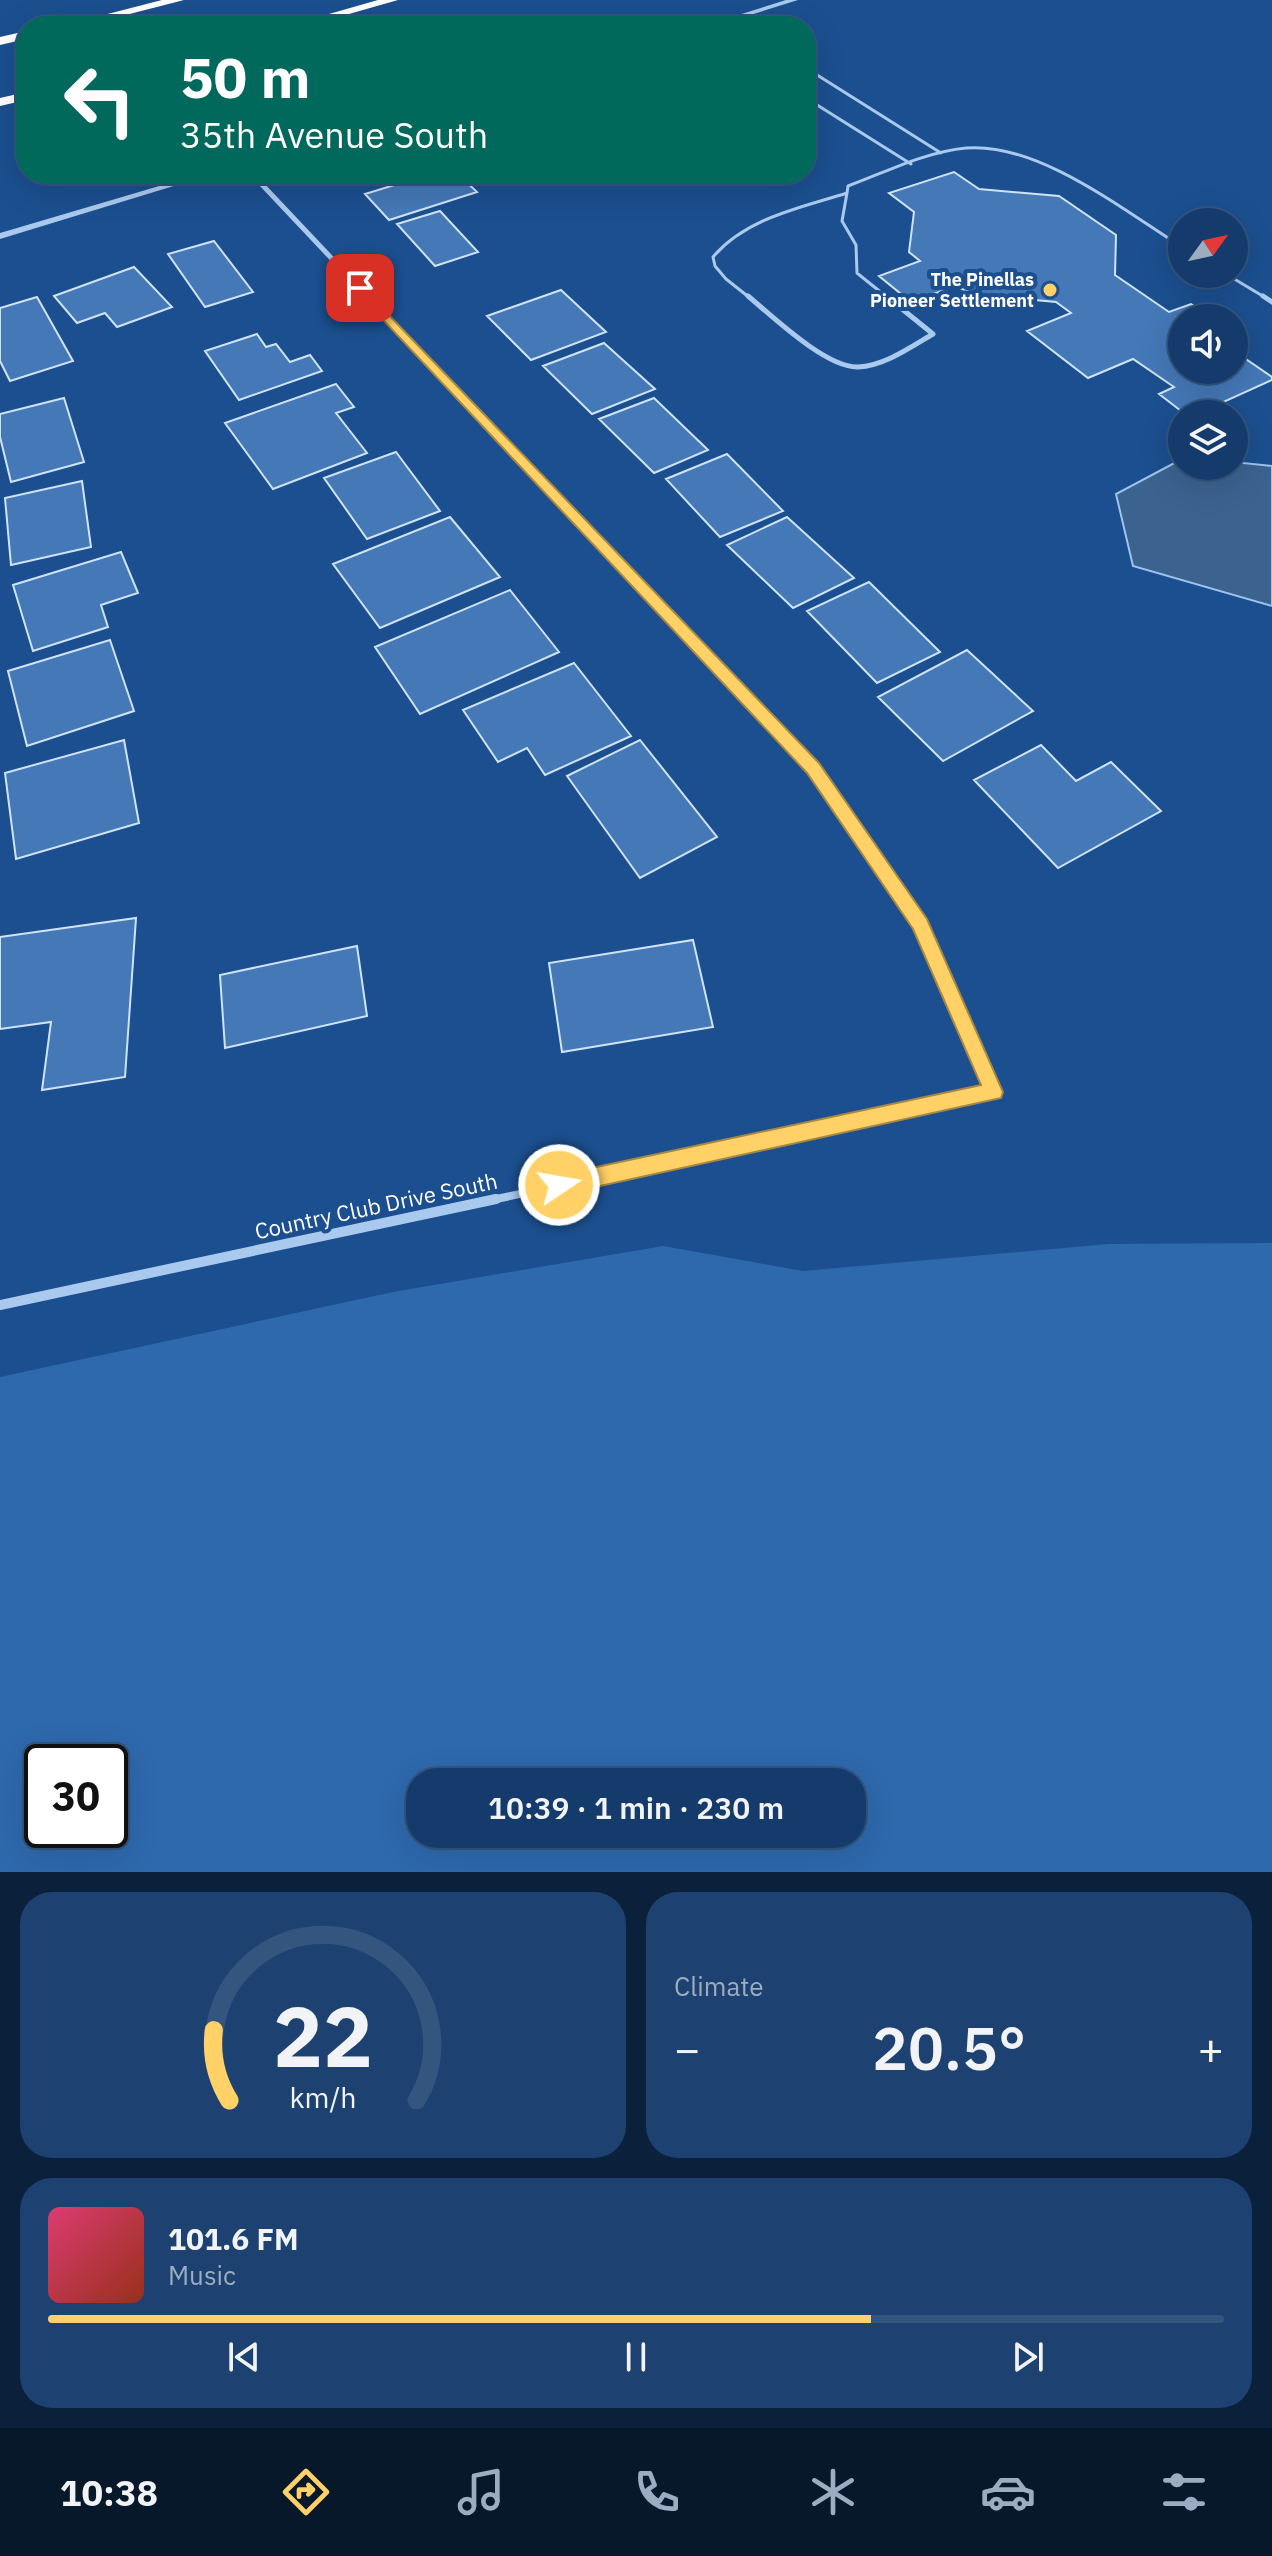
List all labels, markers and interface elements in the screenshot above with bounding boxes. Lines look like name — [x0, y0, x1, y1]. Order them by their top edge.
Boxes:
text: 50 m — [180, 41, 310, 113]
icon: left — [48, 48, 152, 152]
text: 35th Avenue South — [180, 111, 488, 158]
north arrow — [1168, 208, 1248, 288]
map controls — [1168, 208, 1248, 480]
pin — [326, 254, 394, 322]
icon: arrive — [338, 266, 382, 310]
place label: The Pinellas Pioneer Settlement — [870, 268, 1034, 312]
marker: The Pinellas Pioneer Settlement — [1041, 281, 1059, 299]
button: sound — [1168, 304, 1248, 384]
button: layers — [1168, 400, 1248, 480]
position arrow — [517, 1143, 601, 1227]
street label: Country Club Drive South — [252, 1166, 500, 1245]
speed limit sign: 30 — [24, 1744, 128, 1848]
text: 10:39 · 1 min · 230 m — [488, 1788, 784, 1827]
text: Climate — [674, 1969, 764, 2003]
text: 22 — [273, 1982, 373, 2090]
text: 20.5° — [872, 2008, 1026, 2087]
text: − — [674, 2020, 700, 2077]
text: + — [1198, 2020, 1224, 2077]
text: km/h — [289, 2079, 357, 2116]
text: 101.6 FM — [168, 2219, 299, 2258]
text: Music — [168, 2258, 236, 2292]
icon: previous — [222, 2335, 266, 2379]
icon: pause — [614, 2335, 658, 2379]
icon: next — [1006, 2335, 1050, 2379]
icon: directions — [278, 2464, 334, 2520]
icon: music — [453, 2464, 509, 2520]
icon: phone — [629, 2464, 685, 2520]
icon: climate — [805, 2464, 861, 2520]
icon: car — [980, 2464, 1036, 2520]
icon: filters — [1156, 2464, 1212, 2520]
text: 10:38 — [60, 2469, 158, 2516]

